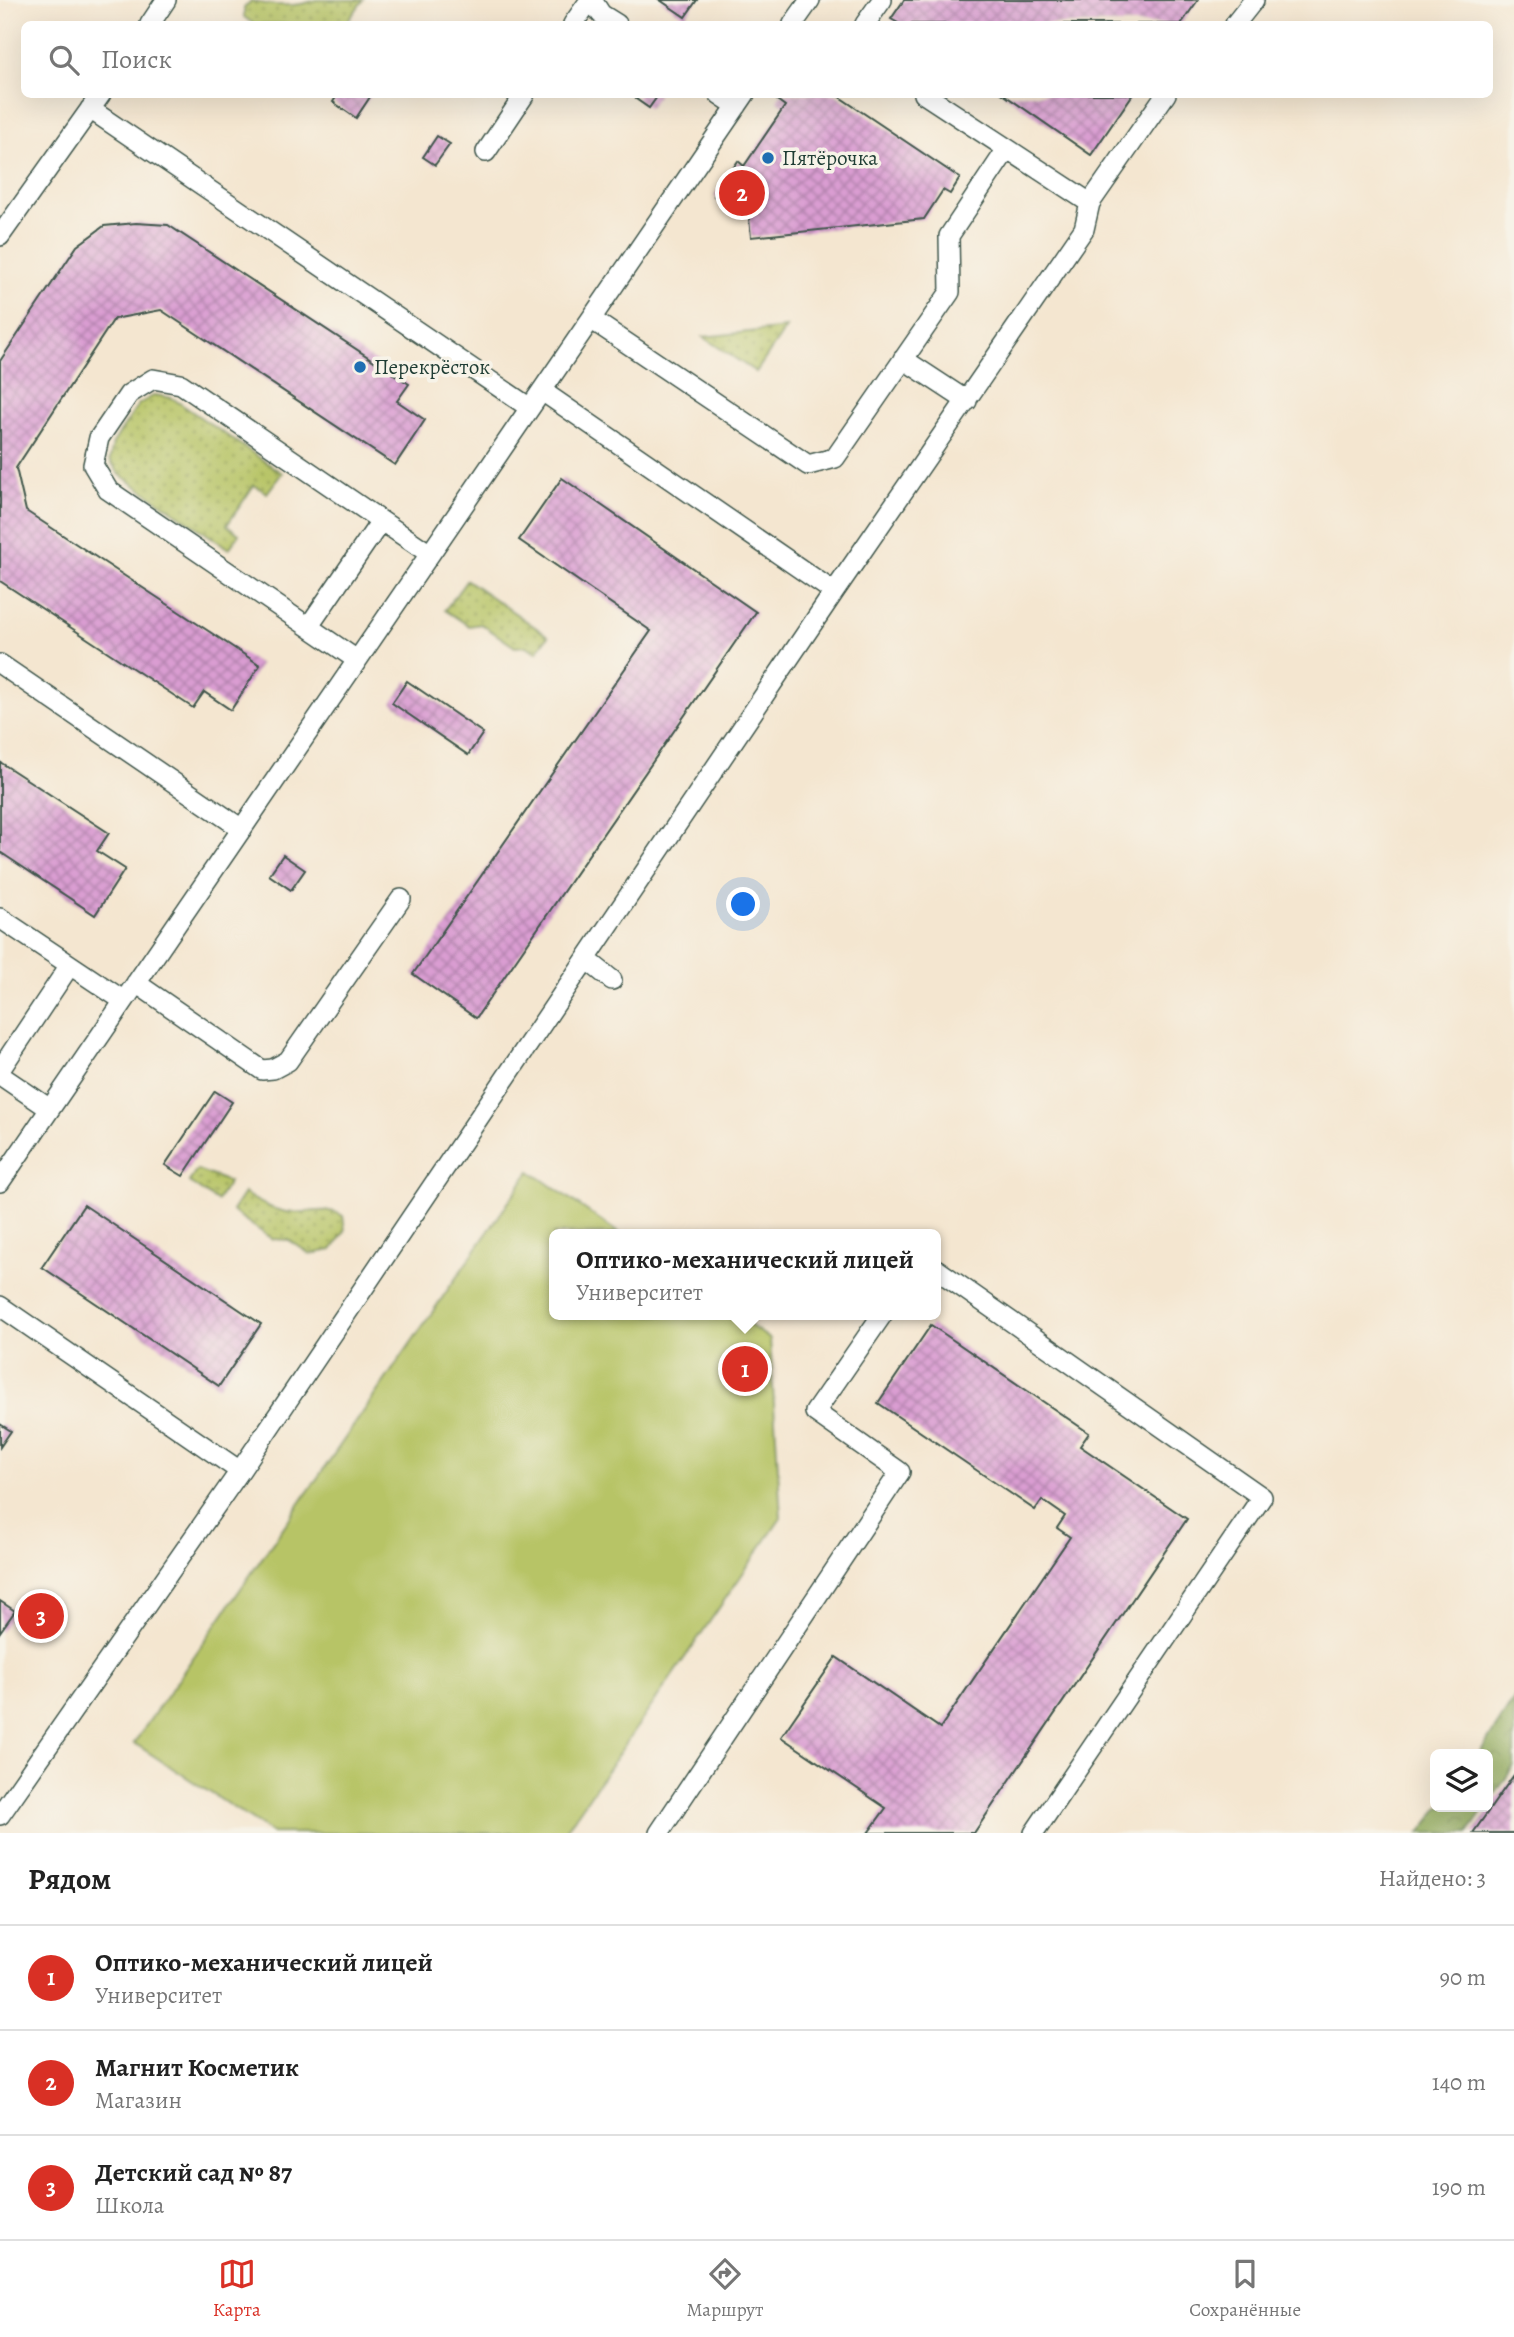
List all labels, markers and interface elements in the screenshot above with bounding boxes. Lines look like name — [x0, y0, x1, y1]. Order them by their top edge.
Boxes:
search box — [21, 21, 1493, 98]
icon: search — [45, 41, 83, 79]
text: Поиск — [101, 42, 172, 77]
place label: Пятёрочка — [782, 144, 878, 172]
marker: Пятёрочка — [760, 150, 776, 166]
pin: 2 — [719, 167, 765, 219]
place label: Перекрёсток — [374, 353, 490, 381]
marker: Перекрёсток — [352, 359, 368, 375]
your location — [726, 887, 760, 921]
popup — [549, 1229, 941, 1320]
text: Оптико-механический лицей — [576, 1242, 914, 1277]
text: Университет — [576, 1277, 703, 1308]
pin: 1 — [722, 1343, 768, 1395]
pin: 3 — [18, 1590, 64, 1642]
map controls — [1430, 1749, 1493, 1812]
button: layers — [1430, 1749, 1493, 1812]
text: Рядом — [28, 1859, 111, 1899]
text: Найдено: 3 — [1379, 1863, 1486, 1894]
text: Оптико-механический лицей — [95, 1945, 433, 1980]
text: 1 — [47, 1962, 55, 1993]
text: 90 m — [1440, 1962, 1486, 1993]
text: Университет — [95, 1980, 222, 2011]
text: Магнит Косметик — [95, 2050, 299, 2085]
text: 2 — [45, 2067, 57, 2098]
text: 140 m — [1432, 2067, 1486, 2098]
text: Магазин — [95, 2085, 182, 2116]
text: Детский сад № 87 — [95, 2155, 292, 2190]
text: 3 — [46, 2172, 56, 2203]
text: 190 m — [1432, 2172, 1486, 2203]
text: Школа — [95, 2190, 164, 2221]
tab: Карта — [213, 2255, 261, 2323]
tab: Маршрут — [686, 2255, 763, 2323]
tab: Сохранённые — [1189, 2255, 1301, 2323]

